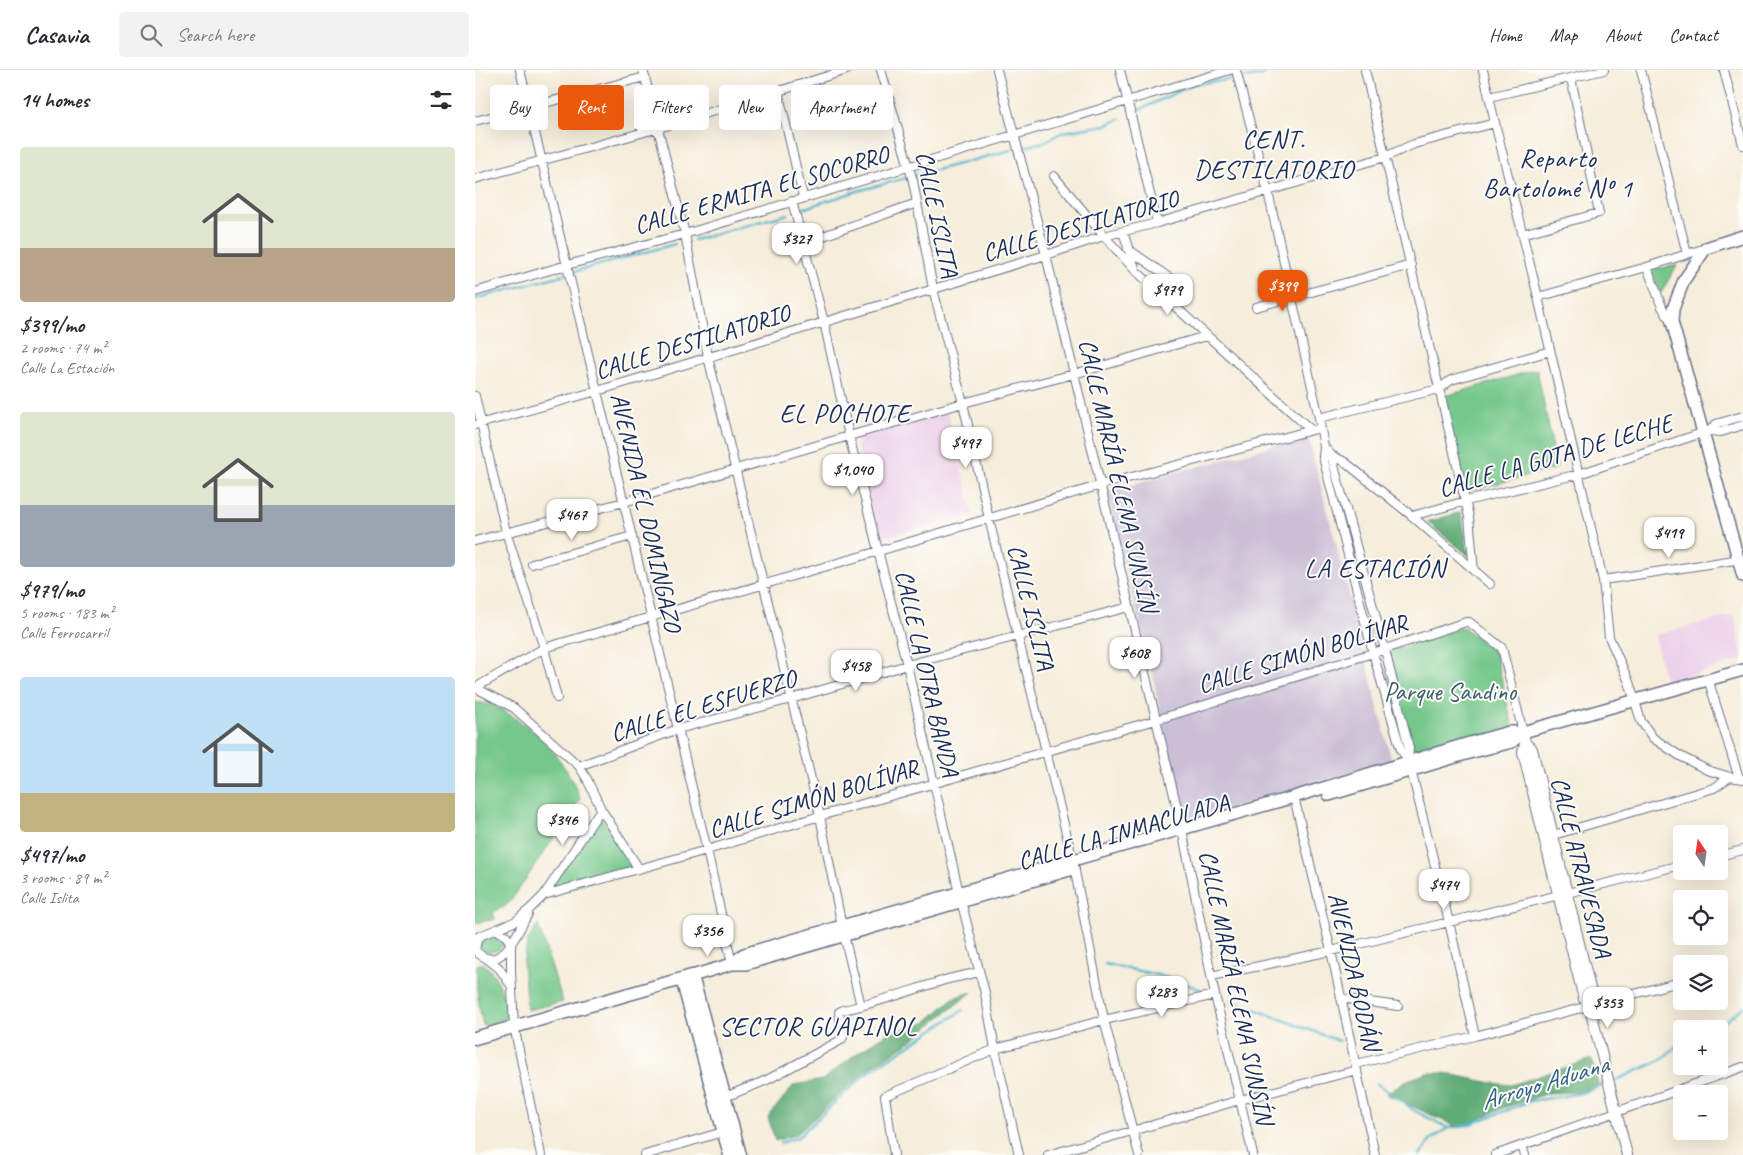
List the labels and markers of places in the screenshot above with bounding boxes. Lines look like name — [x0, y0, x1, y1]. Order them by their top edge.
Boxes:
pin: $327 — [767, 222, 827, 265]
pin: $399 — [1253, 270, 1313, 312]
pin: $979 — [1138, 274, 1198, 316]
pin: $497 — [936, 426, 996, 469]
pin: $1,040 — [812, 454, 894, 496]
pin: $467 — [542, 498, 602, 541]
pin: $419 — [1639, 516, 1699, 559]
pin: $608 — [1105, 636, 1165, 679]
pin: $458 — [826, 650, 886, 692]
pin: $346 — [533, 804, 593, 846]
pin: $474 — [1414, 868, 1474, 911]
pin: $356 — [678, 914, 738, 957]
pin: $283 — [1132, 976, 1192, 1018]
pin: $353 — [1578, 986, 1638, 1029]

